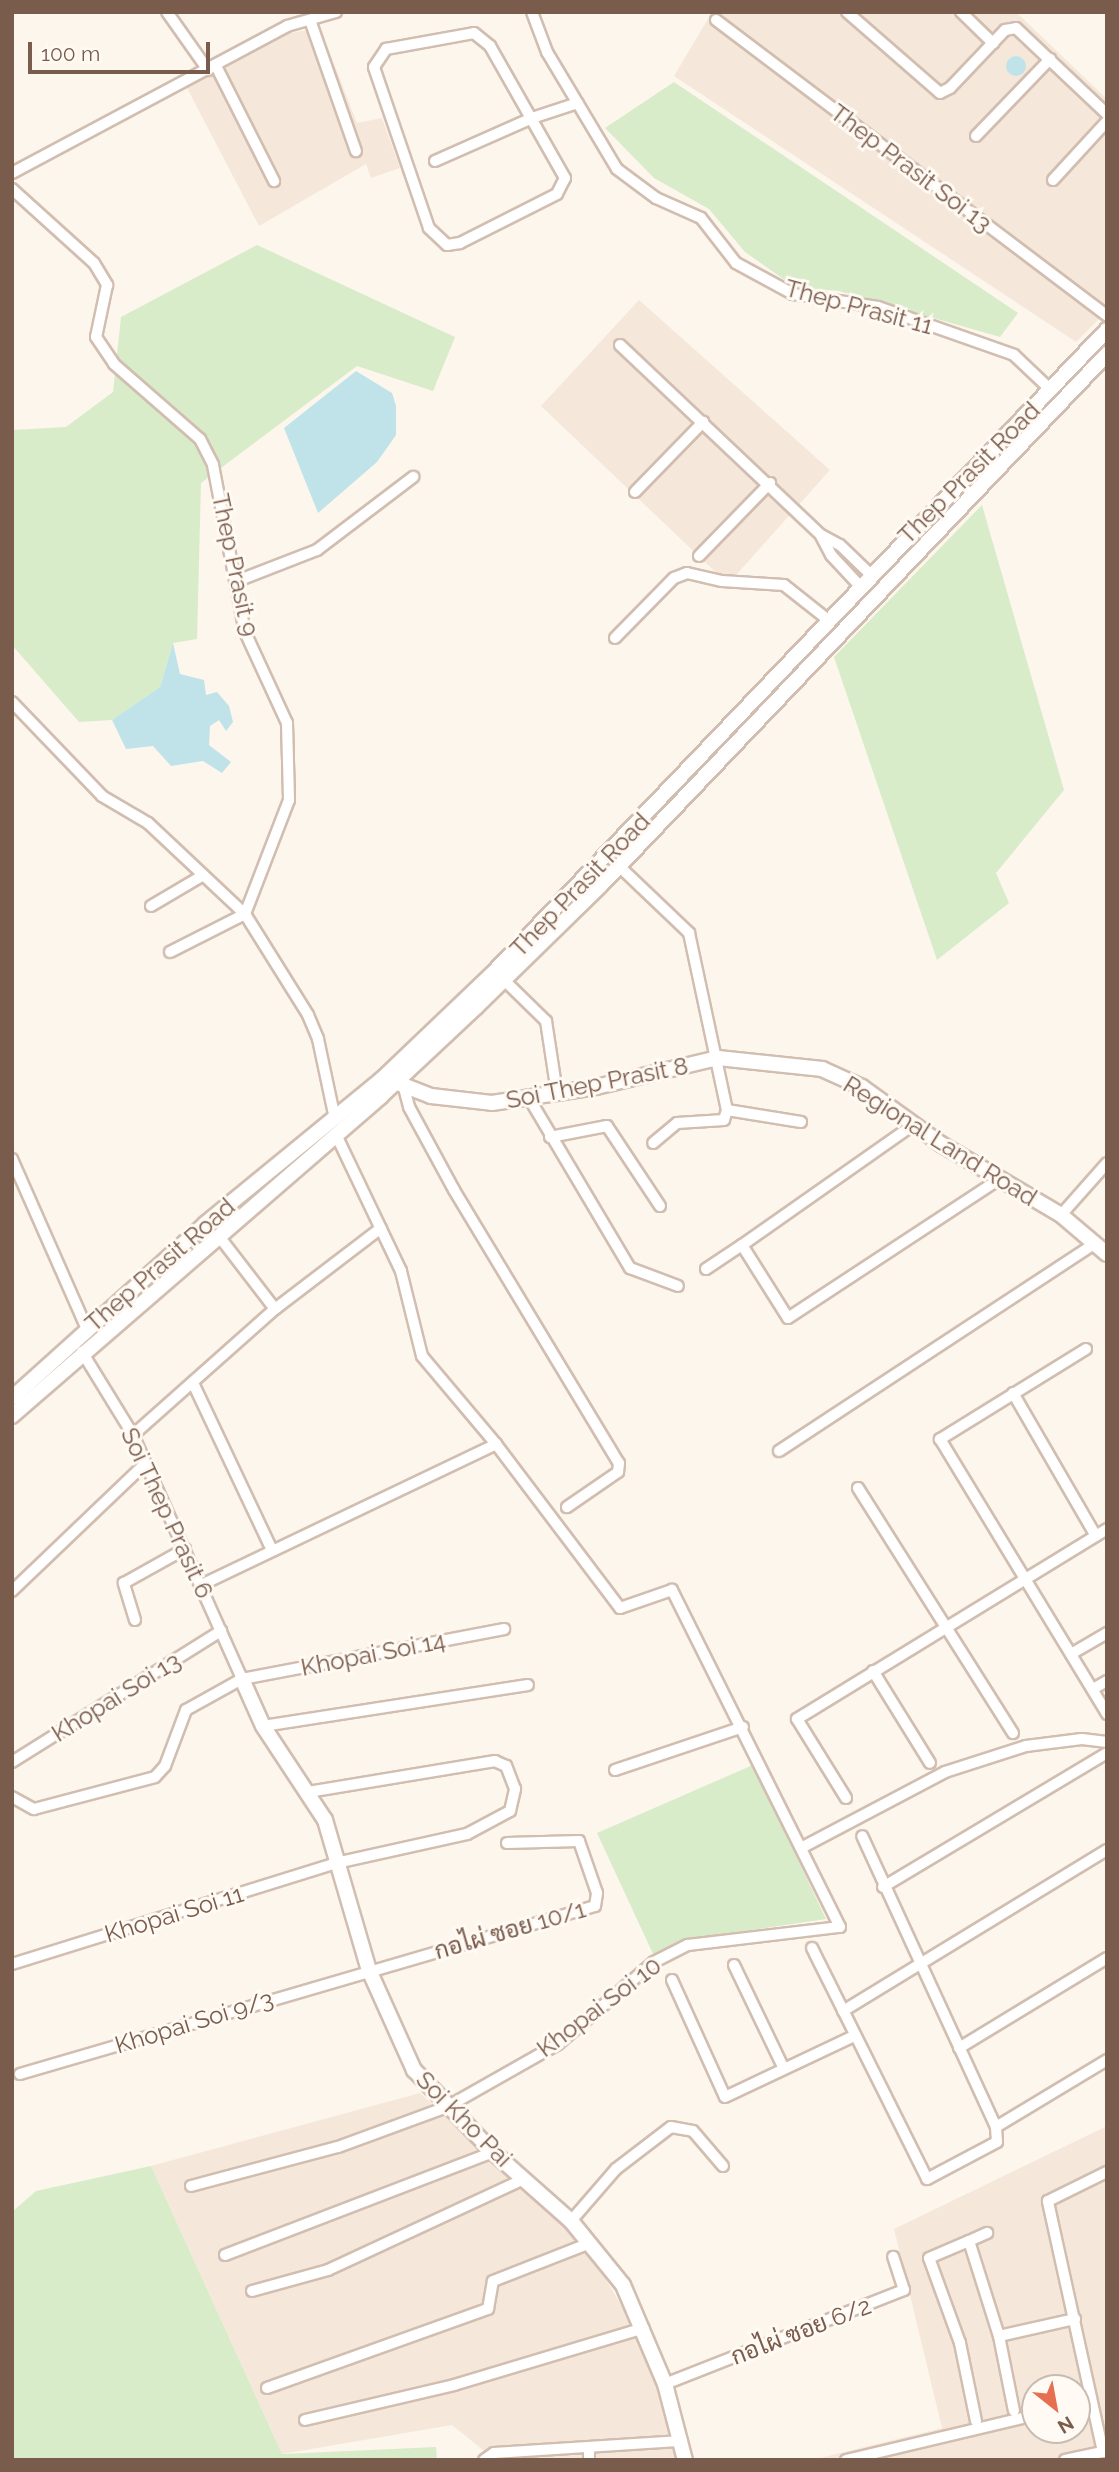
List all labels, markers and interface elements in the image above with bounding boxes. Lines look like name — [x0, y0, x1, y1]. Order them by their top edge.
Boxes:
scale bar — [32, 28, 214, 72]
text: 100 m — [41, 41, 100, 66]
street label: Thep Prasit Soi 13 — [825, 98, 997, 238]
street label: Thep Prasit 11 — [782, 273, 936, 341]
street label: Thep Prasit Road — [892, 396, 1046, 550]
street label: Thep Prasit 9 — [206, 491, 264, 639]
street label: Thep Prasit Road — [504, 807, 656, 963]
street label: Soi Thep Prasit 8 — [503, 1051, 691, 1115]
street label: Regional Land Road — [838, 1070, 1042, 1212]
street label: Thep Prasit Road — [79, 1192, 241, 1338]
street label: Soi Thep Prasit 6 — [115, 1423, 219, 1603]
street label: Khopai Soi 14 — [298, 1626, 448, 1682]
street label: Khopai Soi 13 — [46, 1646, 186, 1748]
street label: Khopai Soi 11 — [101, 1879, 247, 1949]
street label: กอไผ่ ซอย 10/1 — [431, 1895, 589, 1965]
street label: Khopai Soi 10 — [531, 1951, 667, 2063]
street label: Khopai Soi 9/3 — [111, 1984, 277, 2060]
street label: Soi Kho Pai — [410, 2065, 518, 2173]
street label: กอไผ่ ซอย 6/2 — [727, 2291, 875, 2371]
north arrow — [1021, 2374, 1091, 2444]
text: N — [1054, 2412, 1078, 2438]

